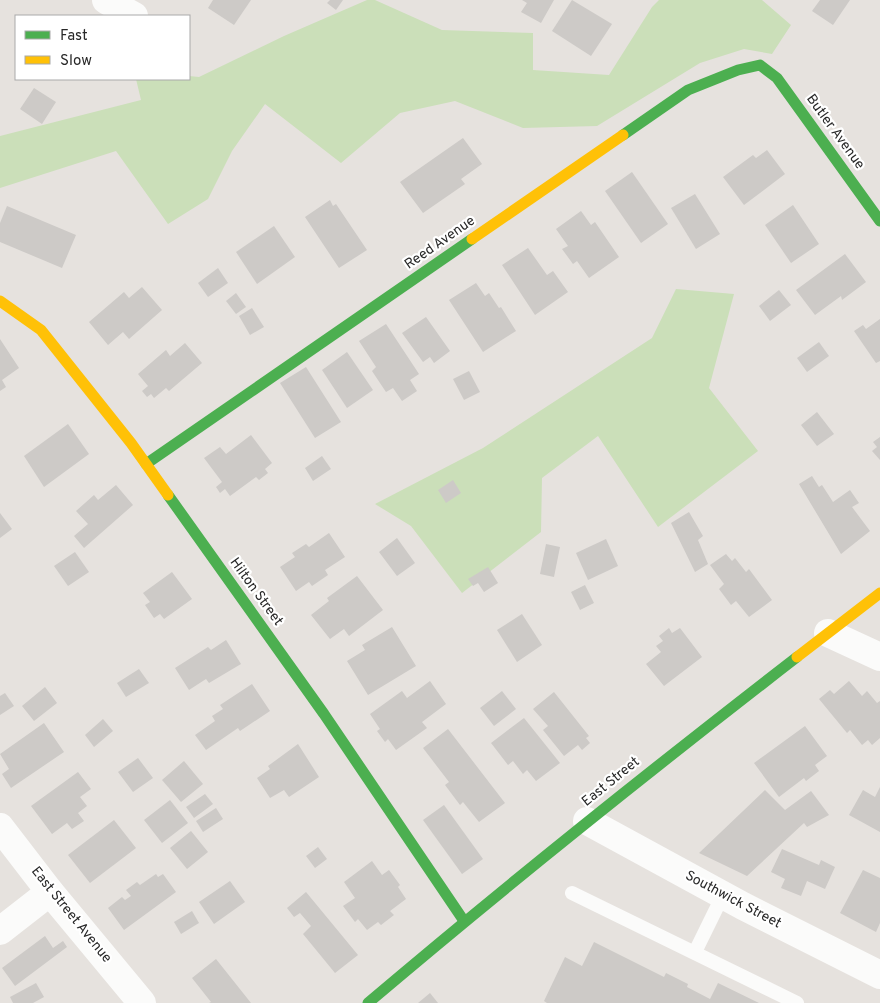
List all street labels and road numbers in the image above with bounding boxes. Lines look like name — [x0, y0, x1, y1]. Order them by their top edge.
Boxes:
street label: Butler Avenue — [802, 91, 868, 173]
street label: Reed Avenue — [402, 213, 478, 273]
street label: Hilton Street — [226, 555, 286, 629]
street label: East Street — [579, 754, 643, 810]
street label: East Street Avenue — [27, 864, 115, 966]
street label: Southwick Street — [682, 868, 784, 932]

